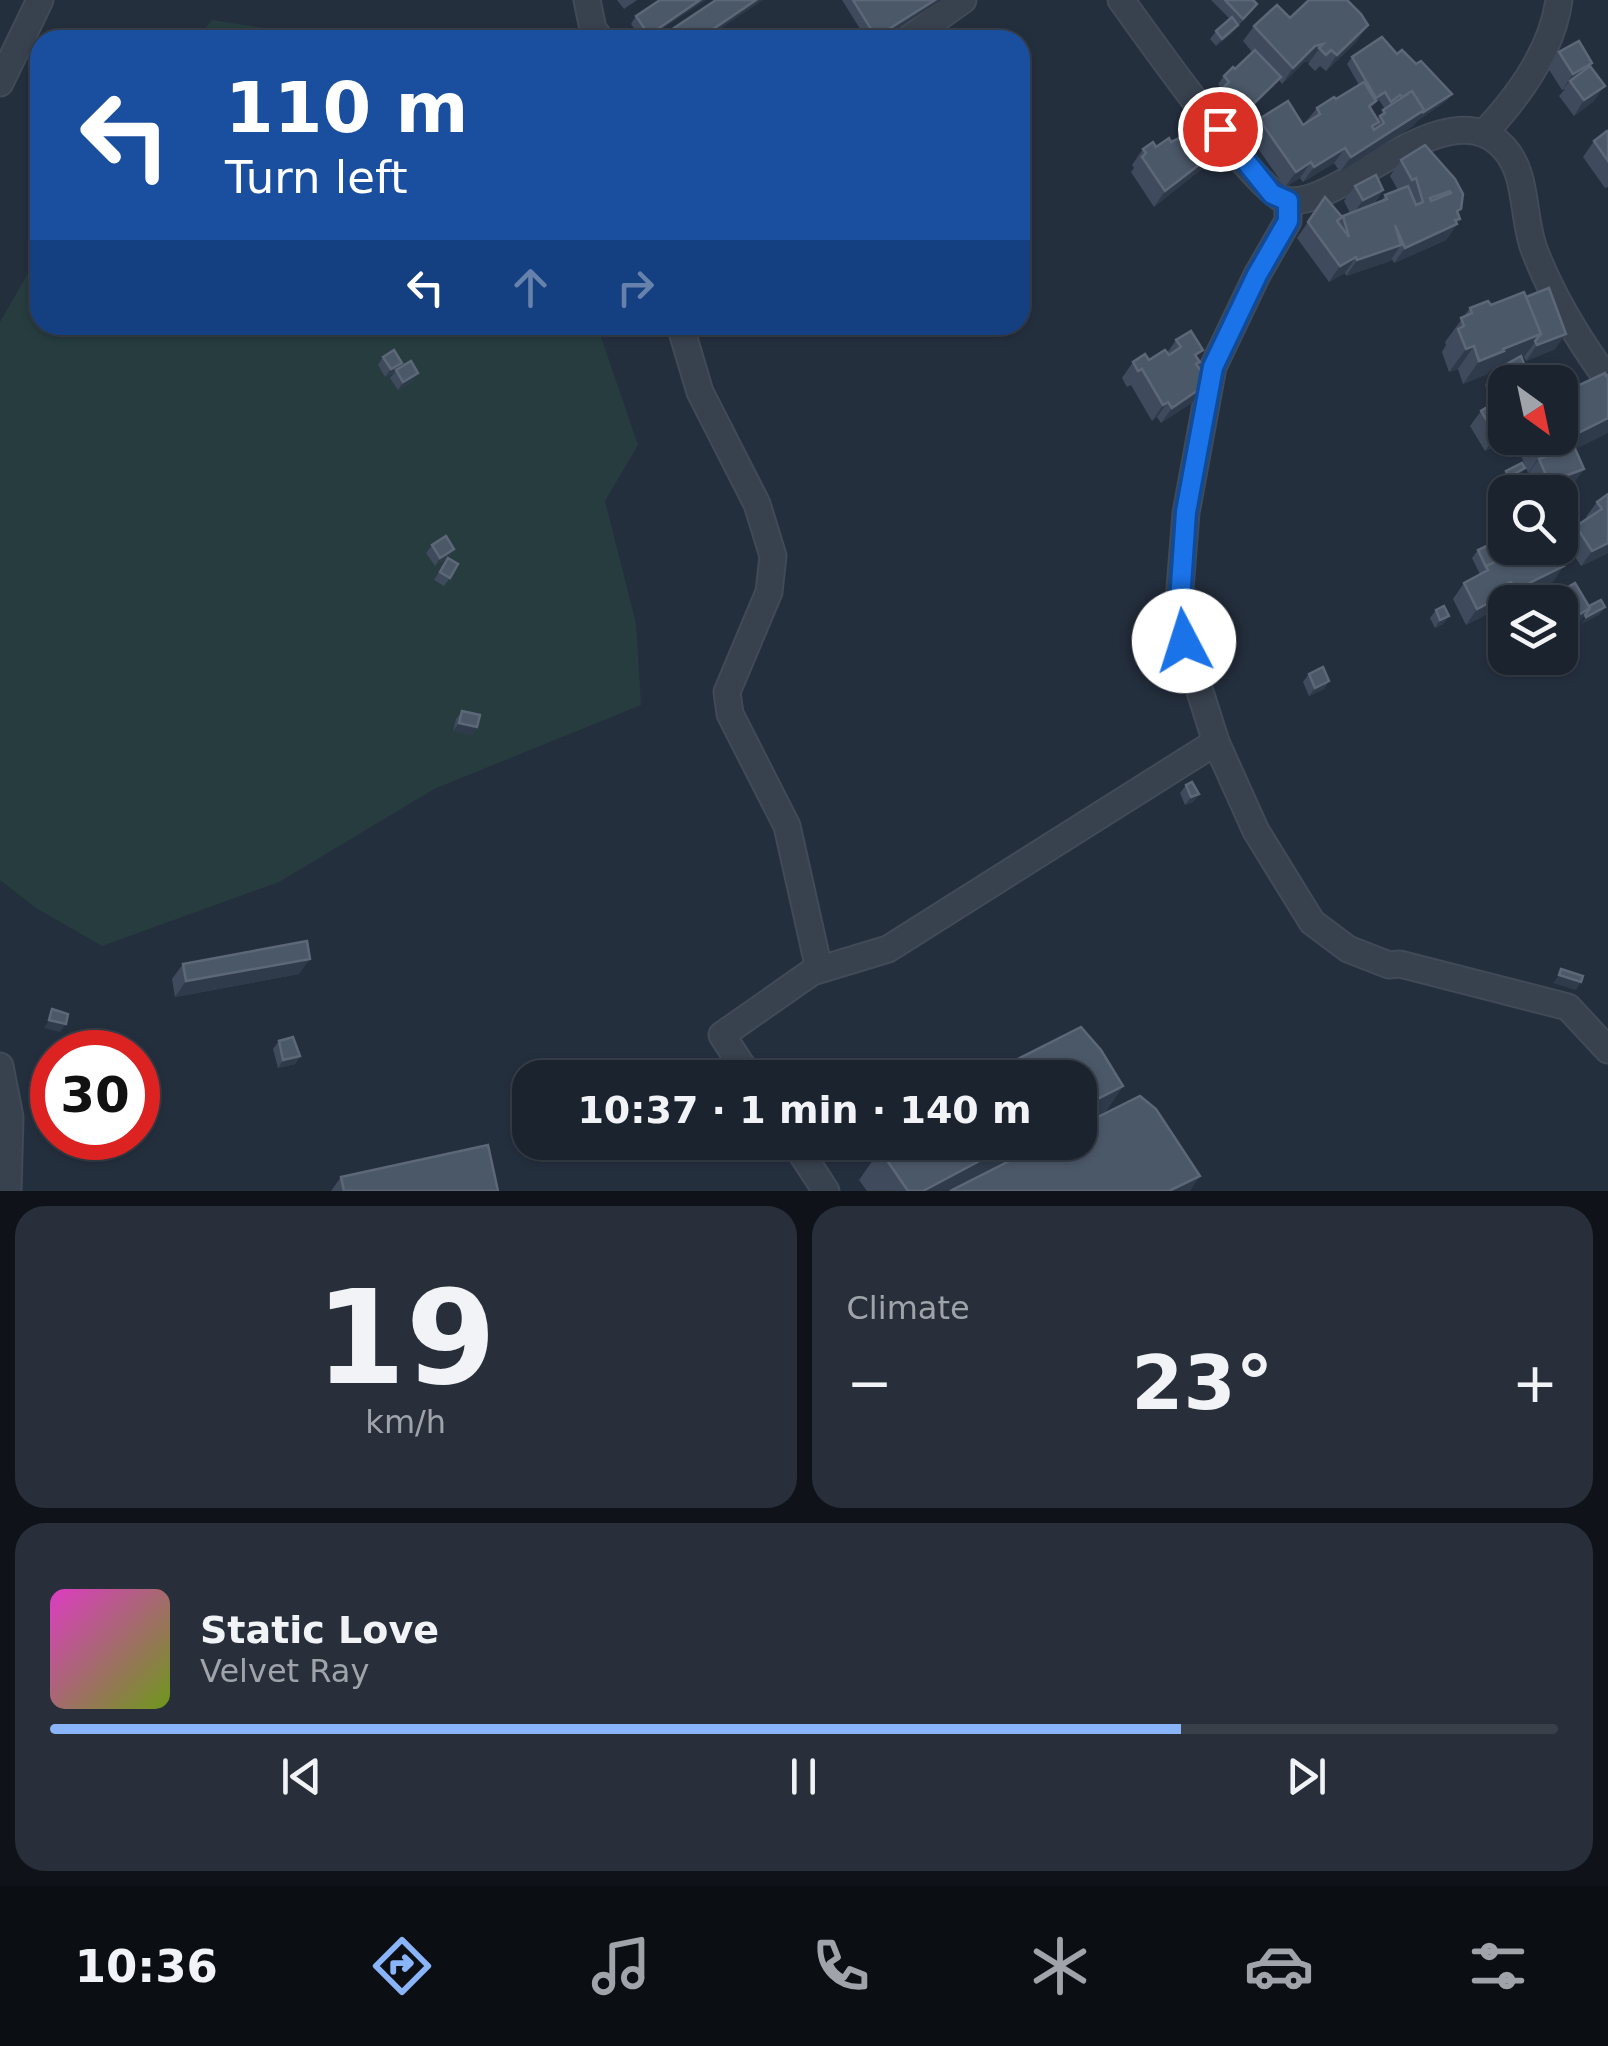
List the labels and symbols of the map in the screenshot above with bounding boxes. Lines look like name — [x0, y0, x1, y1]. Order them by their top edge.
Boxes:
pin — [1178, 87, 1263, 172]
north arrow — [1488, 365, 1578, 455]
position arrow — [1132, 589, 1236, 693]
speed limit sign: 30 — [30, 1030, 160, 1160]

